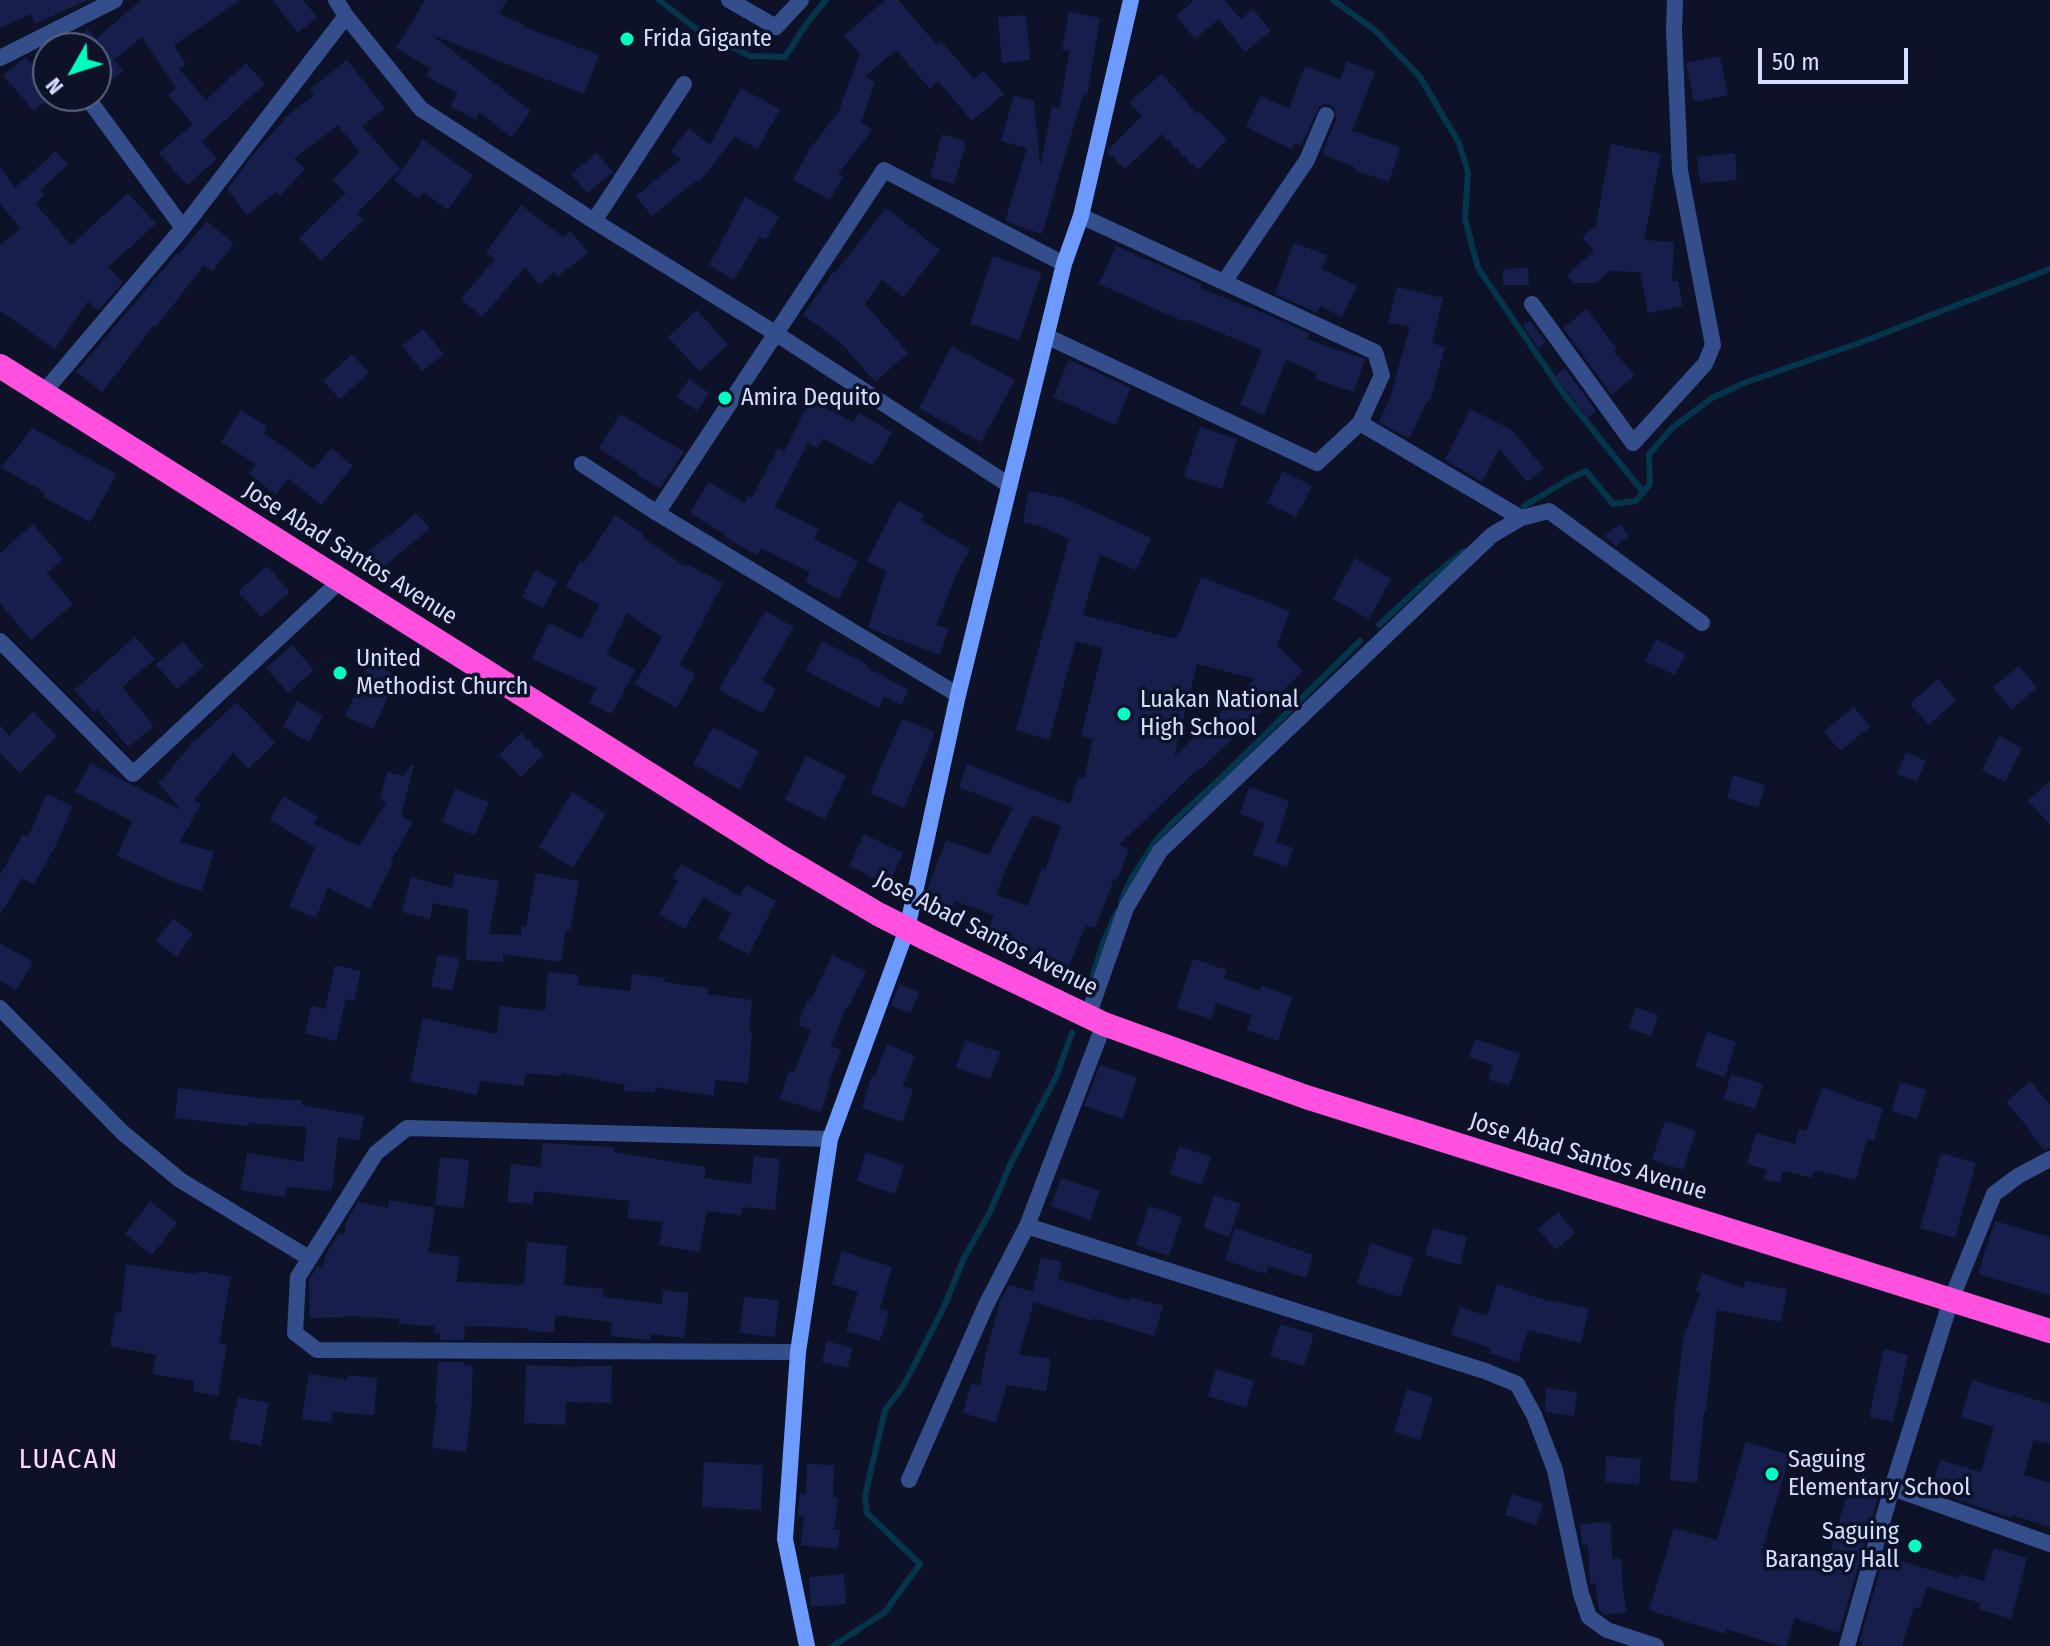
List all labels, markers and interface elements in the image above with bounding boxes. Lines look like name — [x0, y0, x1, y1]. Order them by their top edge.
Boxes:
place label: Frida Gigante — [643, 25, 772, 53]
marker: Frida Gigante — [618, 30, 636, 48]
north arrow — [32, 32, 112, 112]
scale bar — [1762, 32, 1912, 82]
text: 50 m — [1772, 48, 1820, 76]
text: N — [40, 73, 69, 100]
place label: Amira Dequito — [741, 384, 881, 412]
marker: Amira Dequito — [716, 389, 734, 407]
street label: Jose Abad Santos Avenue — [238, 476, 462, 632]
place label: United Methodist Church — [356, 645, 528, 701]
marker: United Methodist Church — [331, 664, 349, 682]
place label: Luakan National High School — [1140, 686, 1299, 742]
marker: Luakan National High School — [1115, 705, 1133, 723]
street label: Jose Abad Santos Avenue — [870, 865, 1102, 1003]
street label: Jose Abad Santos Avenue — [1466, 1107, 1710, 1207]
district label: LUACAN — [19, 1443, 119, 1477]
place label: Saguing Elementary School — [1788, 1446, 1971, 1502]
marker: Saguing Elementary School — [1763, 1465, 1781, 1483]
place label: Saguing Barangay Hall — [1765, 1518, 1899, 1574]
marker: Saguing Barangay Hall — [1906, 1537, 1924, 1555]

